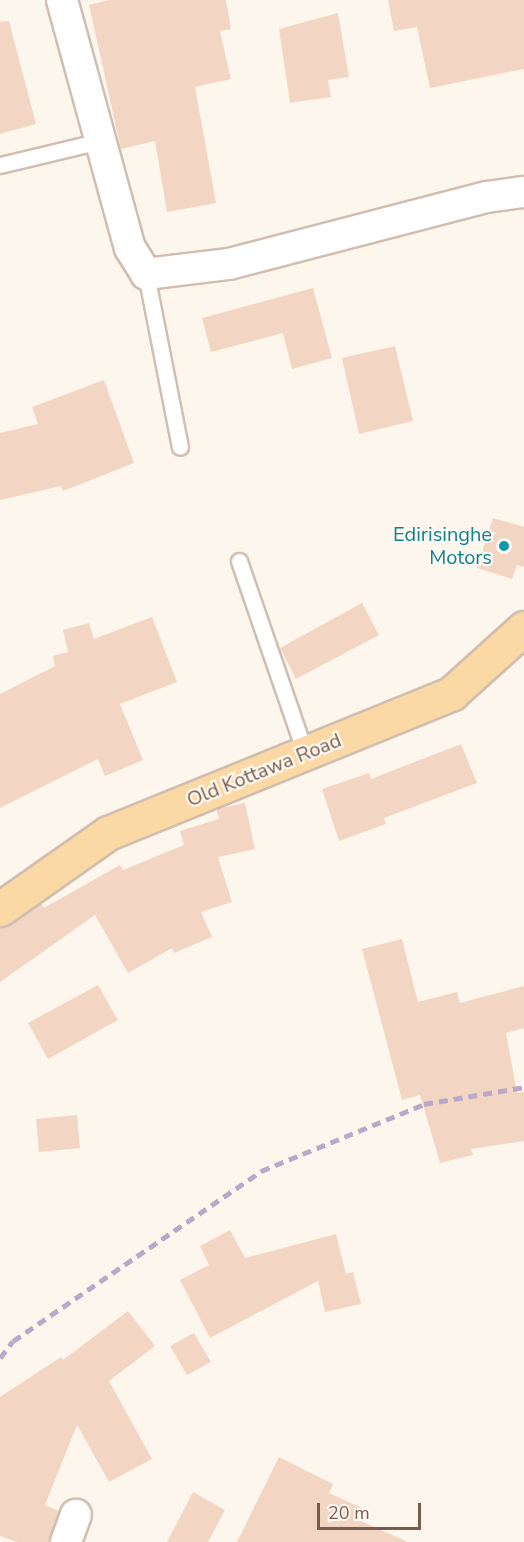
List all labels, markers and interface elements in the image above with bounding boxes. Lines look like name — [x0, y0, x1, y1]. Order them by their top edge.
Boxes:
place label: Edirisinghe Motors — [393, 522, 492, 569]
marker: Edirisinghe Motors — [497, 539, 511, 553]
street label: Old Kottawa Road — [183, 728, 345, 812]
scale bar — [320, 1491, 424, 1529]
text: 20 m — [328, 1501, 370, 1525]

